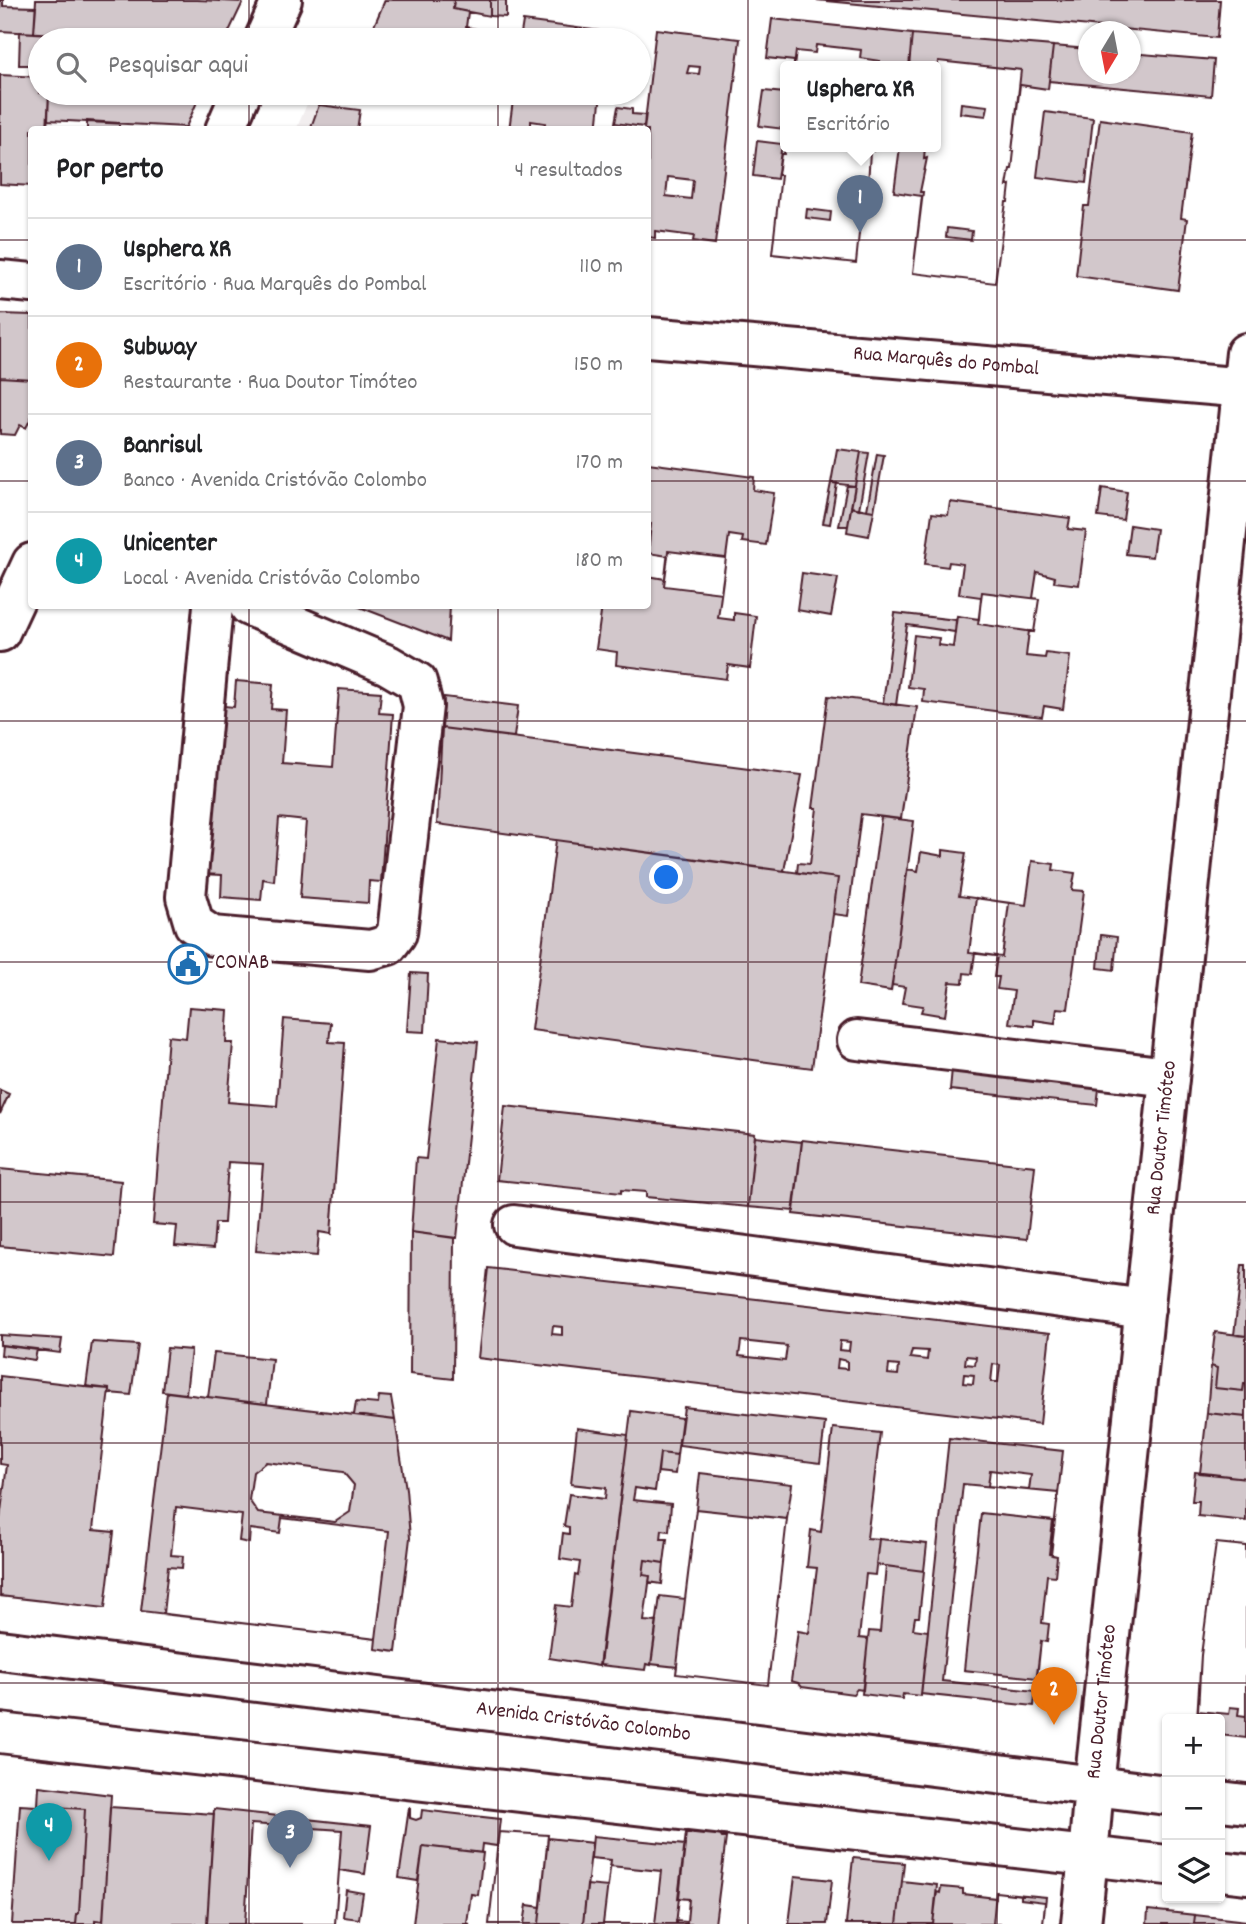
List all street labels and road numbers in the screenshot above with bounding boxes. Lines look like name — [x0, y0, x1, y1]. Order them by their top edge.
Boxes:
street label: Rua Marquês do Pombal — [852, 340, 1040, 385]
street label: Rua Doutor Timóteo — [1140, 1059, 1186, 1217]
street label: Rua Doutor Timóteo — [1080, 1623, 1126, 1781]
street label: Avenida Cristóvão Colombo — [475, 1694, 693, 1751]

